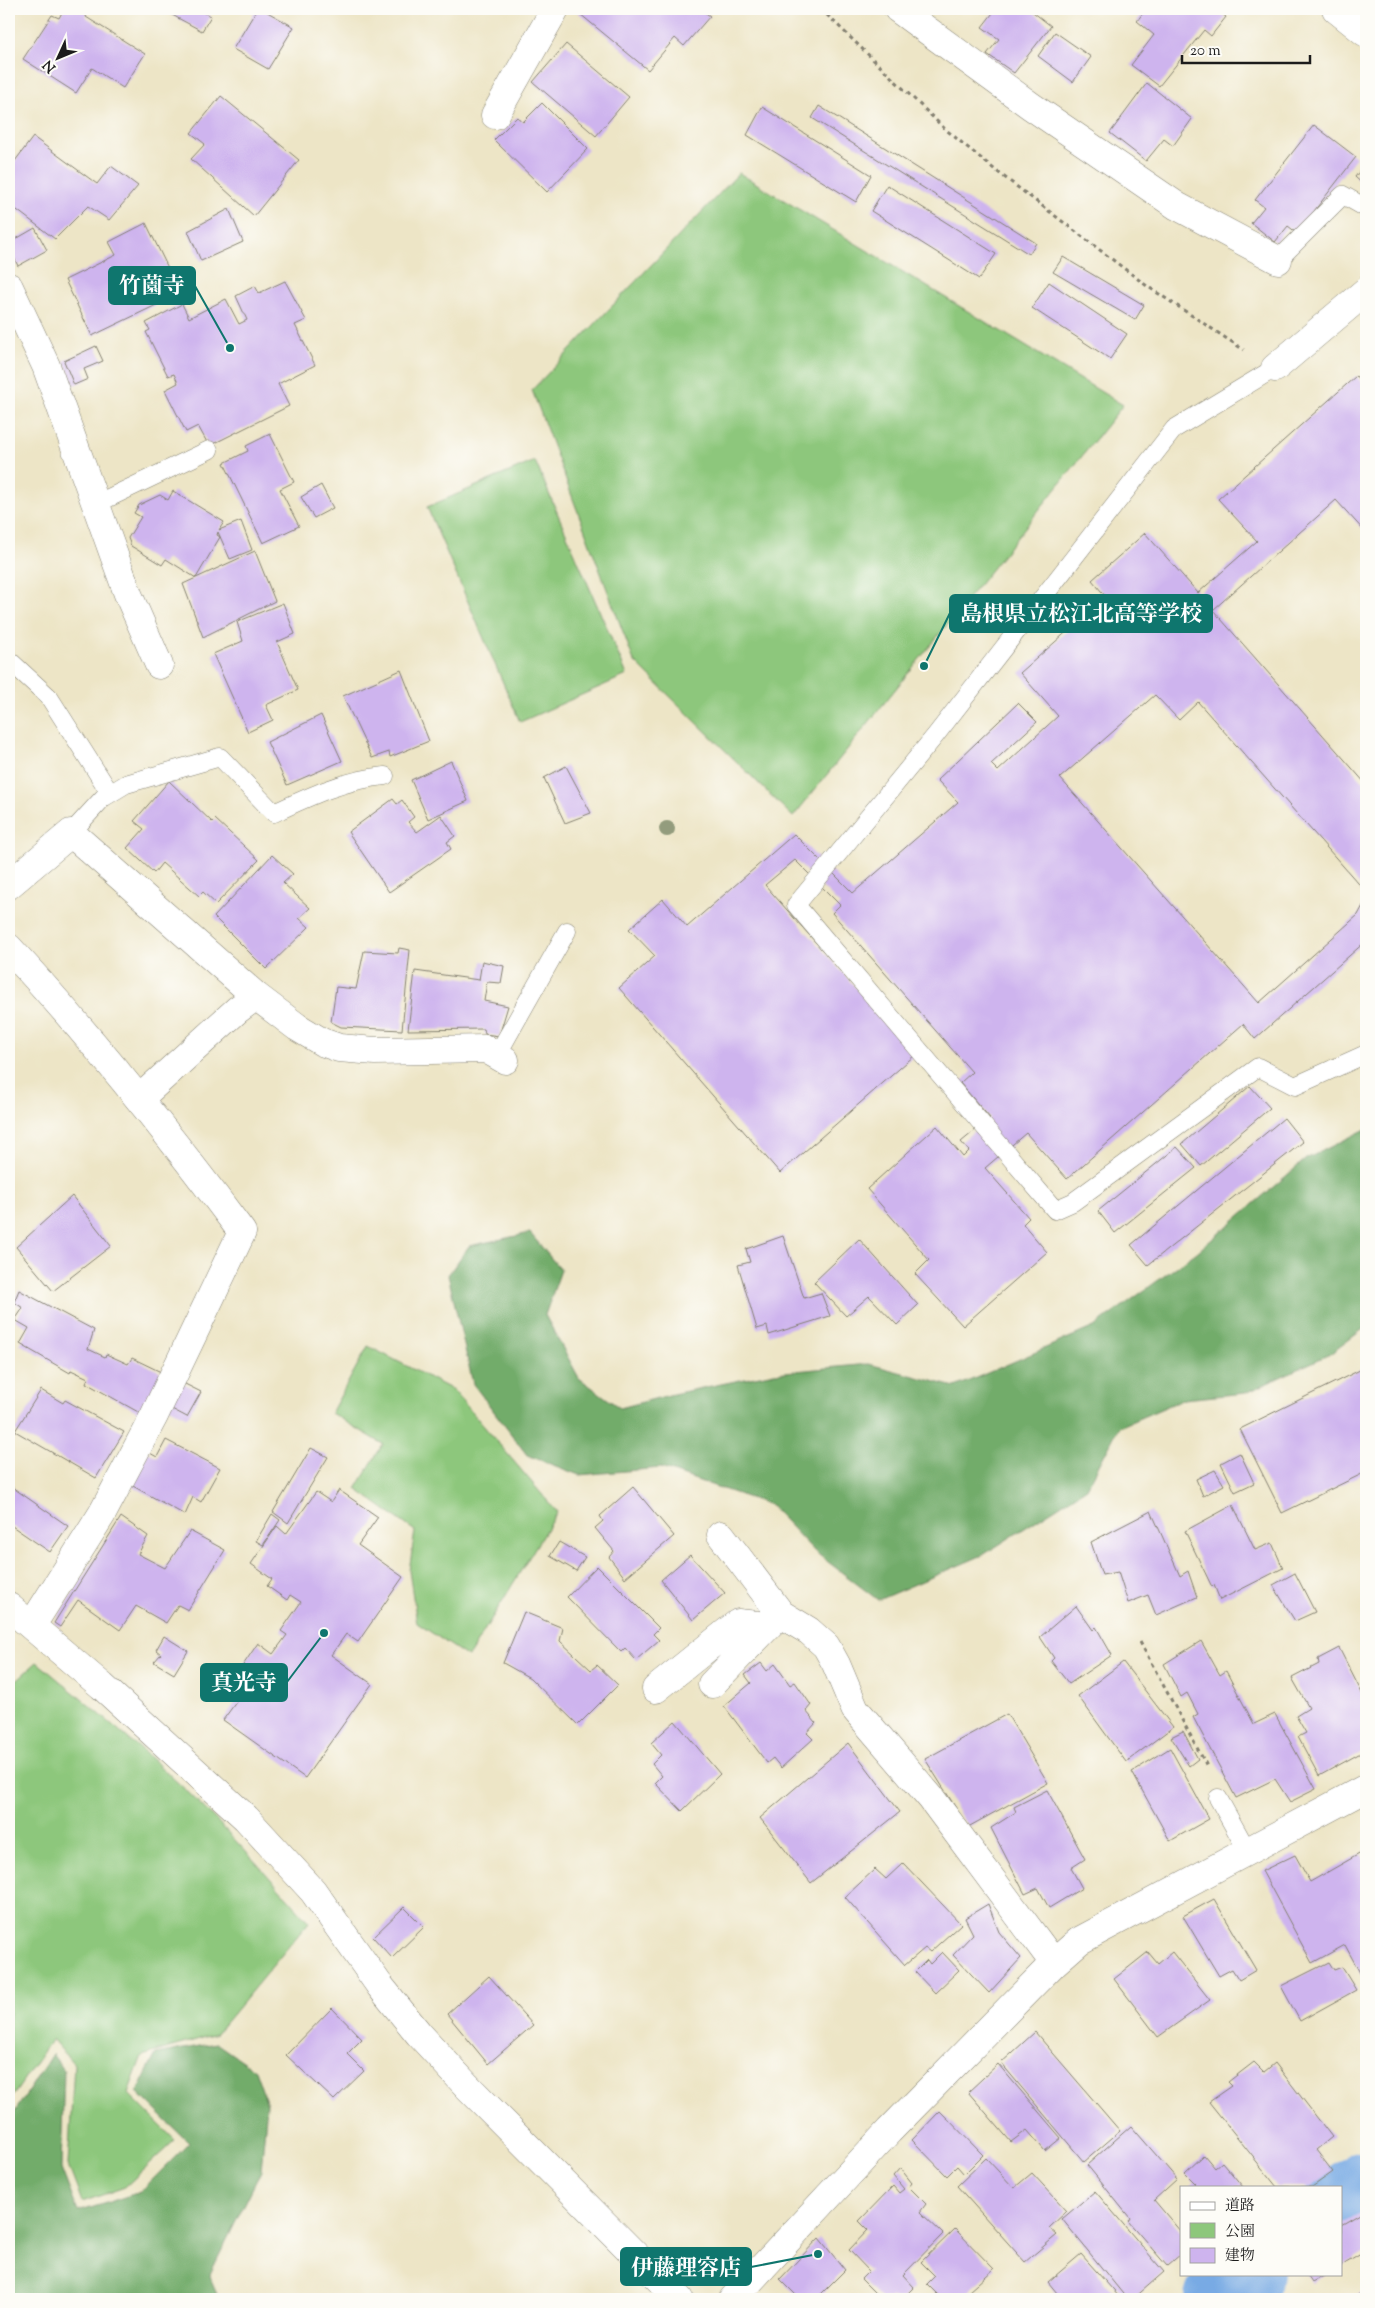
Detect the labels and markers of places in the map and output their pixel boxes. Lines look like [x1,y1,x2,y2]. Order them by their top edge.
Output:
callout: 竹薗寺 [109,267,195,304]
callout: 島根県立松江北高等学校 [950,595,1212,632]
callout: 真光寺 [201,1664,287,1701]
callout: 伊藤理容店 [621,2248,751,2285]

